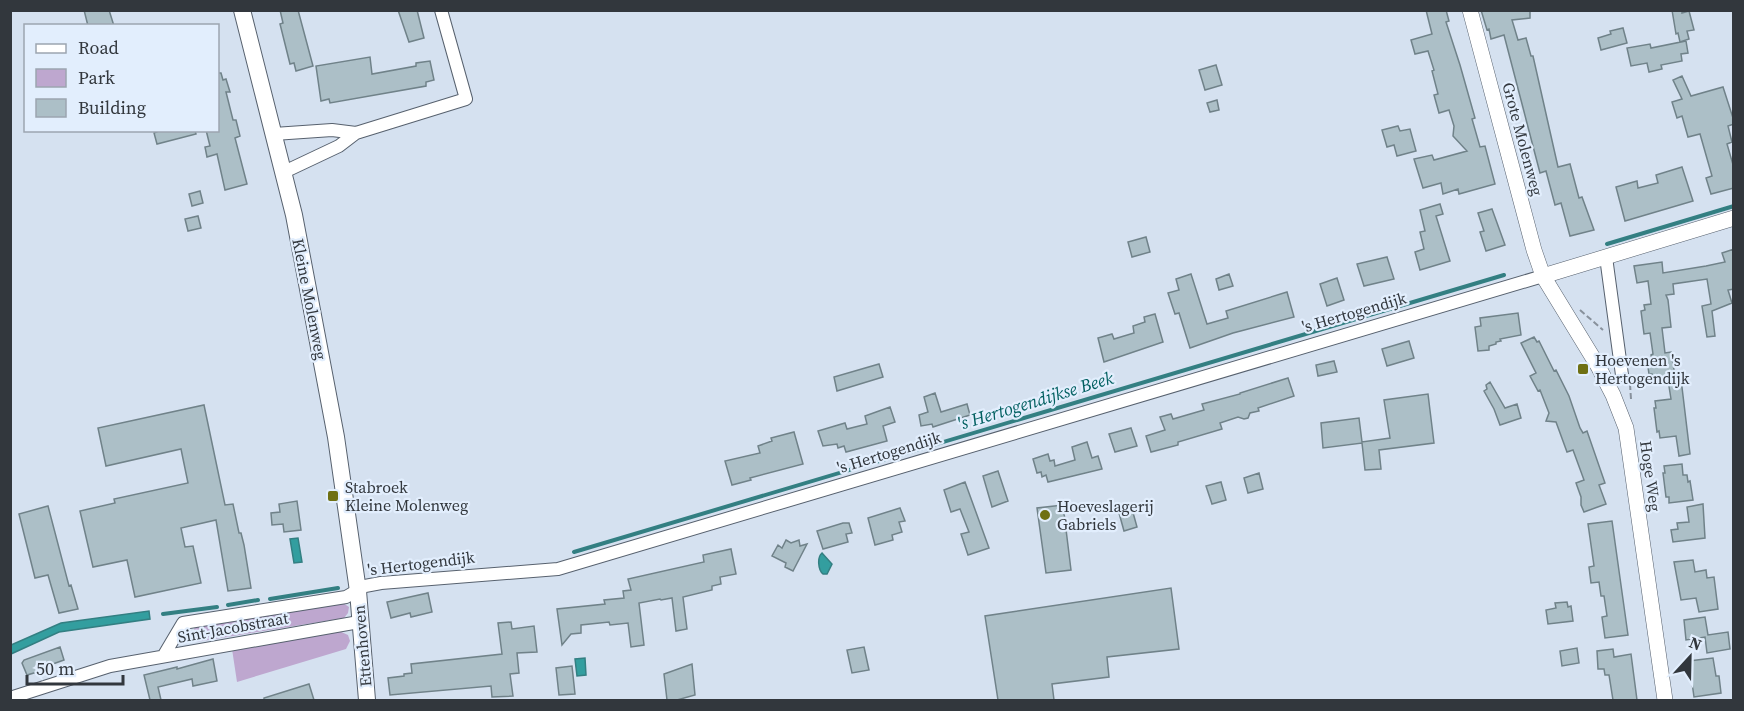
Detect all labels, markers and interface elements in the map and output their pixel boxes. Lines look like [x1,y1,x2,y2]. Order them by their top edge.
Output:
legend [24,24,219,132]
text: Road [78,35,119,60]
text: Park [78,65,115,90]
street label: Grote Molenweg [1497,80,1549,198]
text: Building [78,95,146,120]
street label: Kleine Molenweg [287,236,333,362]
street label: 's Hertogendijk [1299,287,1409,337]
place label: Hoevenen 's Hertogendijk [1595,349,1690,389]
marker: Hoevenen 's Hertogendijk [1576,362,1590,376]
water label: 's Hertogendijkse Beek [953,365,1117,436]
street label: 's Hertogendijk [834,426,944,478]
street label: Hoge Weg [1635,439,1667,513]
place label: Stabroek Kleine Molenweg [345,476,468,516]
marker: Stabroek Kleine Molenweg [326,489,340,503]
place label: Hoeveslagerij Gabriels [1057,495,1154,535]
marker: Hoeveslagerij Gabriels [1038,508,1052,522]
street label: 's Hertogendijk [366,545,476,580]
street label: Ettenhoven [347,604,377,688]
street label: Sint-Jacobstraat [176,606,291,648]
north arrow [1660,627,1720,687]
text: N [1686,631,1705,656]
scale bar [27,648,123,686]
text: 50 m [36,656,74,681]

